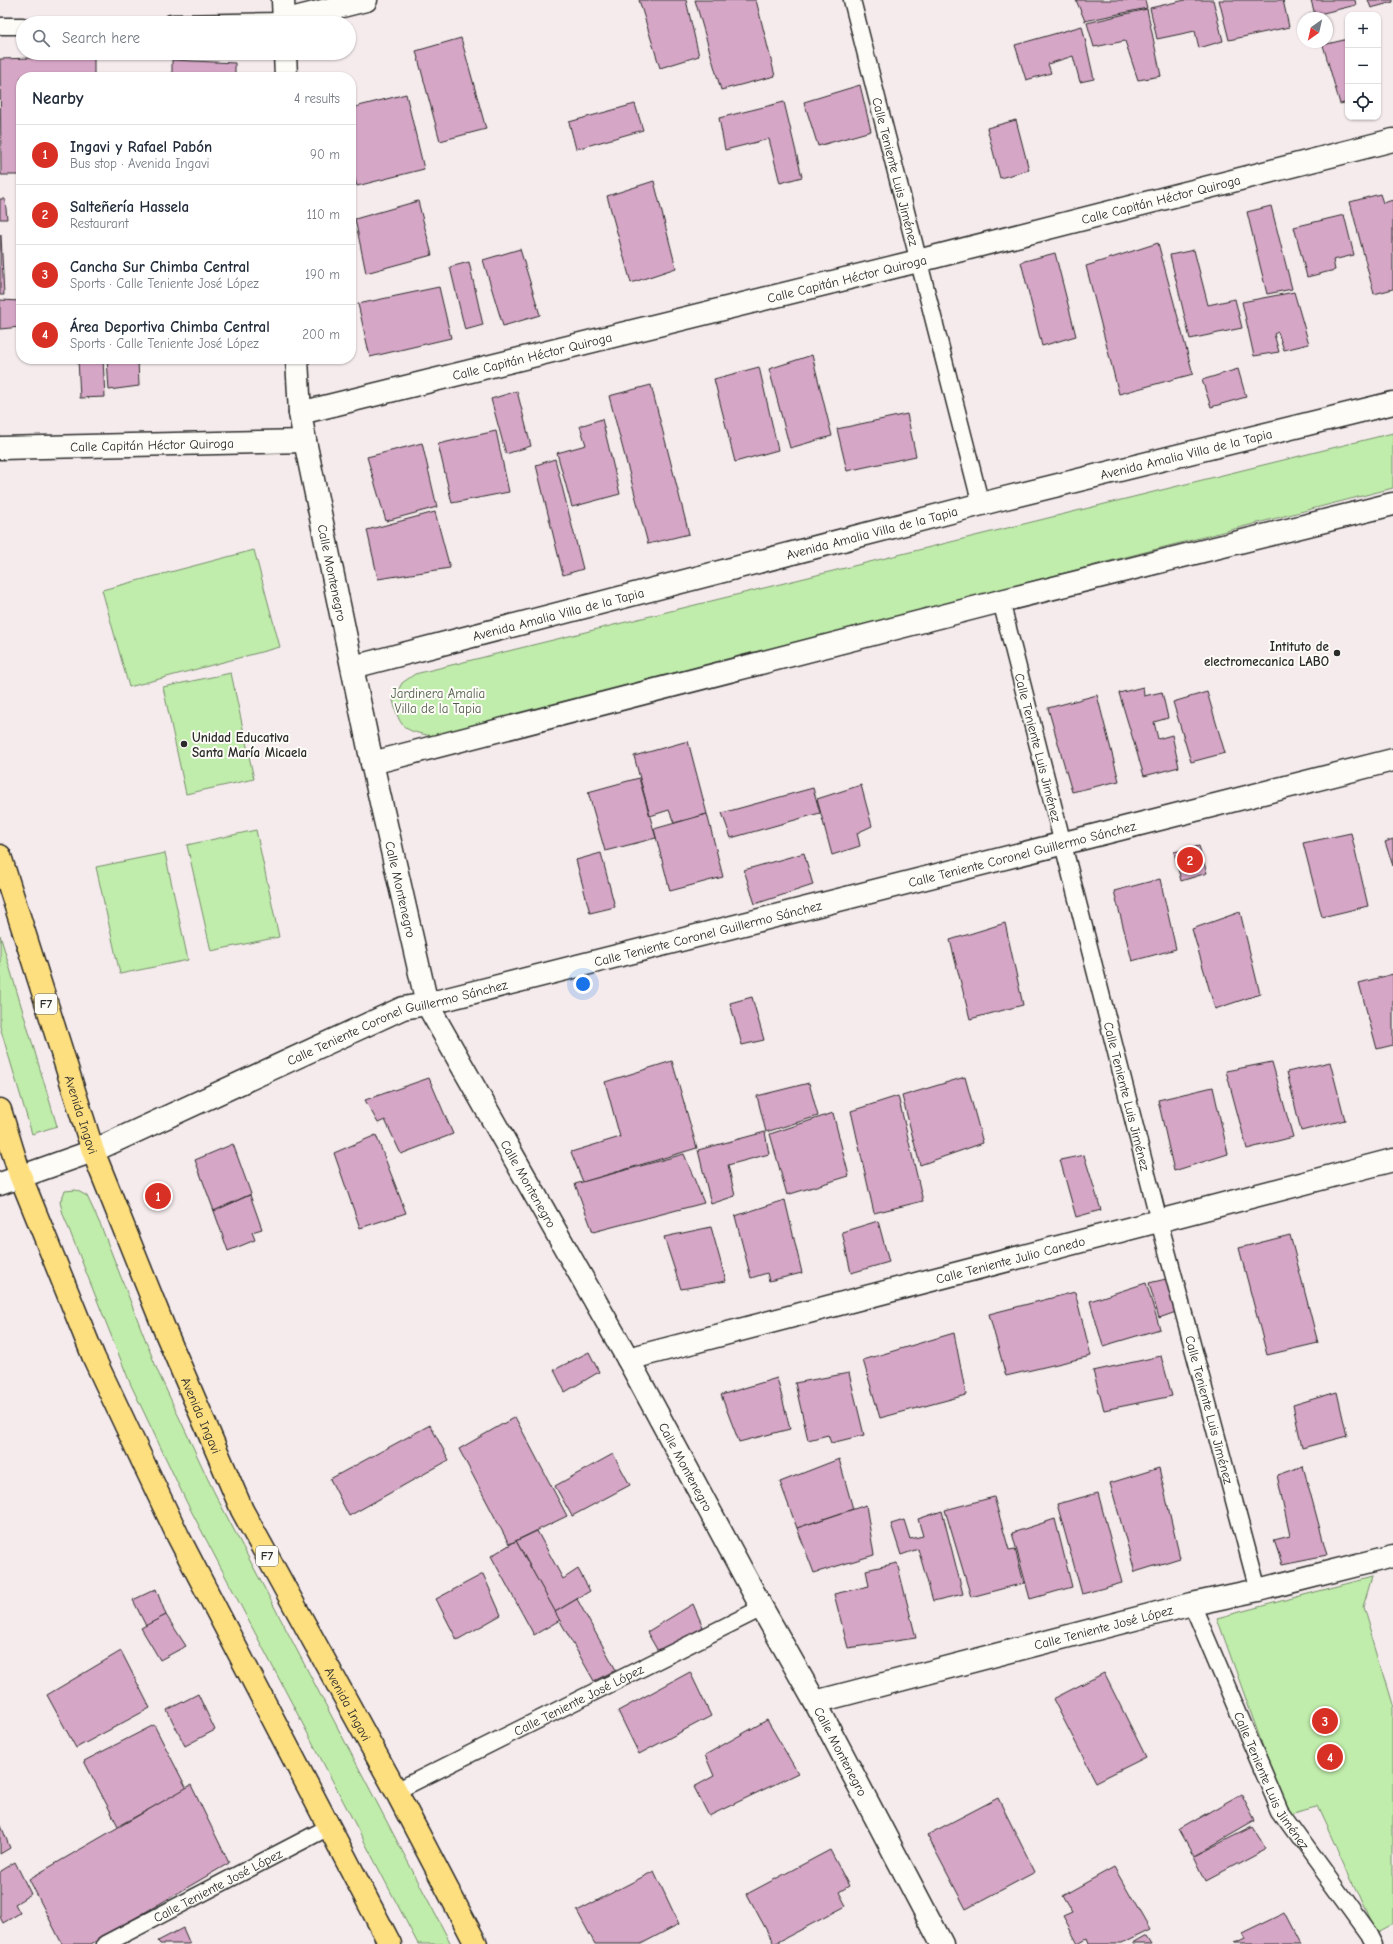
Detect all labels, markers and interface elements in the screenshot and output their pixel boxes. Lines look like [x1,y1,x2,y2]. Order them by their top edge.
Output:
north arrow [1297,12,1333,48]
map controls [1345,12,1381,120]
button: + [1345,12,1381,48]
search box [16,16,356,60]
icon: search [30,27,52,49]
text: Search here [62,29,140,47]
button: − [1345,48,1381,84]
button: locate [1345,84,1381,120]
text: Nearby [32,89,83,108]
text: 4 results [294,91,340,106]
street label: Calle Teniente Luis Jiménez [870,96,922,248]
text: Ingavi y Rafael Pabón [70,138,212,156]
text: 1 [42,147,48,162]
text: 90 m [310,147,340,162]
text: Bus stop · Avenida Ingavi [70,156,210,171]
street label: Calle Capitán Héctor Quiroga [1080,172,1242,227]
text: Salteñería Hassela [70,198,189,216]
text: 2 [42,207,48,222]
text: 110 m [307,207,340,222]
text: Restaurant [70,216,129,231]
street label: Calle Capitán Héctor Quiroga [765,252,928,305]
text: Cancha Sur Chimba Central [70,258,250,276]
text: 3 [42,267,48,282]
text: 190 m [305,267,340,282]
text: Sports · Calle Teniente José López [70,276,259,291]
text: Área Deportiva Chimba Central [70,318,270,336]
text: 4 [42,327,48,342]
text: 200 m [302,327,340,342]
street label: Calle Capitán Héctor Quiroga [451,329,613,383]
text: Sports · Calle Teniente José López [70,336,259,351]
street label: Avenida Amalia Villa de la Tapia [1099,425,1274,482]
street label: Calle Capitán Héctor Quiroga [70,435,234,454]
street label: Avenida Amalia Villa de la Tapia [785,503,959,562]
street label: Calle Montenegro [315,523,350,623]
street label: Avenida Amalia Villa de la Tapia [471,584,646,643]
place label: Intituto de electromecanica LABO [1204,639,1330,669]
marker: Intituto de electromecanica LABO [1332,648,1342,658]
street label: Calle Teniente Luis Jiménez [1012,671,1065,824]
park label: Jardinera Amalia Villa de la Tapia [391,686,485,716]
place label: Unidad Educativa Santa María Micaela [192,730,307,760]
marker: Unidad Educativa Santa María Micaela [179,739,189,749]
street label: Calle Teniente Coronel Guillermo Sánchez [907,818,1138,890]
street label: Calle Montenegro [383,840,419,939]
pin: 2 [1177,845,1203,875]
street label: Calle Teniente Coronel Guillermo Sánchez [592,897,823,969]
your location [573,974,593,994]
street label: Calle Teniente Coronel Guillermo Sánchez [284,976,509,1068]
road number: F7 [35,994,57,1014]
street label: Calle Teniente Luis Jiménez [1101,1020,1153,1172]
street label: Avenida Ingavi [62,1073,101,1156]
street label: Calle Montenegro [498,1137,560,1230]
pin: 1 [145,1181,171,1211]
street label: Calle Teniente Julio Canedo [934,1233,1087,1286]
street label: Calle Teniente Luis Jiménez [1183,1334,1237,1486]
street label: Avenida Ingavi [178,1375,224,1456]
street label: Calle Montenegro [656,1420,716,1514]
road number: F7 [256,1546,278,1566]
street label: Calle Teniente José López [1032,1602,1175,1652]
street label: Calle Teniente José López [511,1661,646,1738]
street label: Avenida Ingavi [322,1664,374,1743]
street label: Calle Montenegro [811,1704,871,1799]
pin: 3 [1312,1706,1338,1736]
street label: Calle Teniente Luis Jiménez [1231,1709,1313,1853]
pin: 4 [1317,1742,1343,1772]
street label: Calle Teniente José López [151,1845,285,1925]

